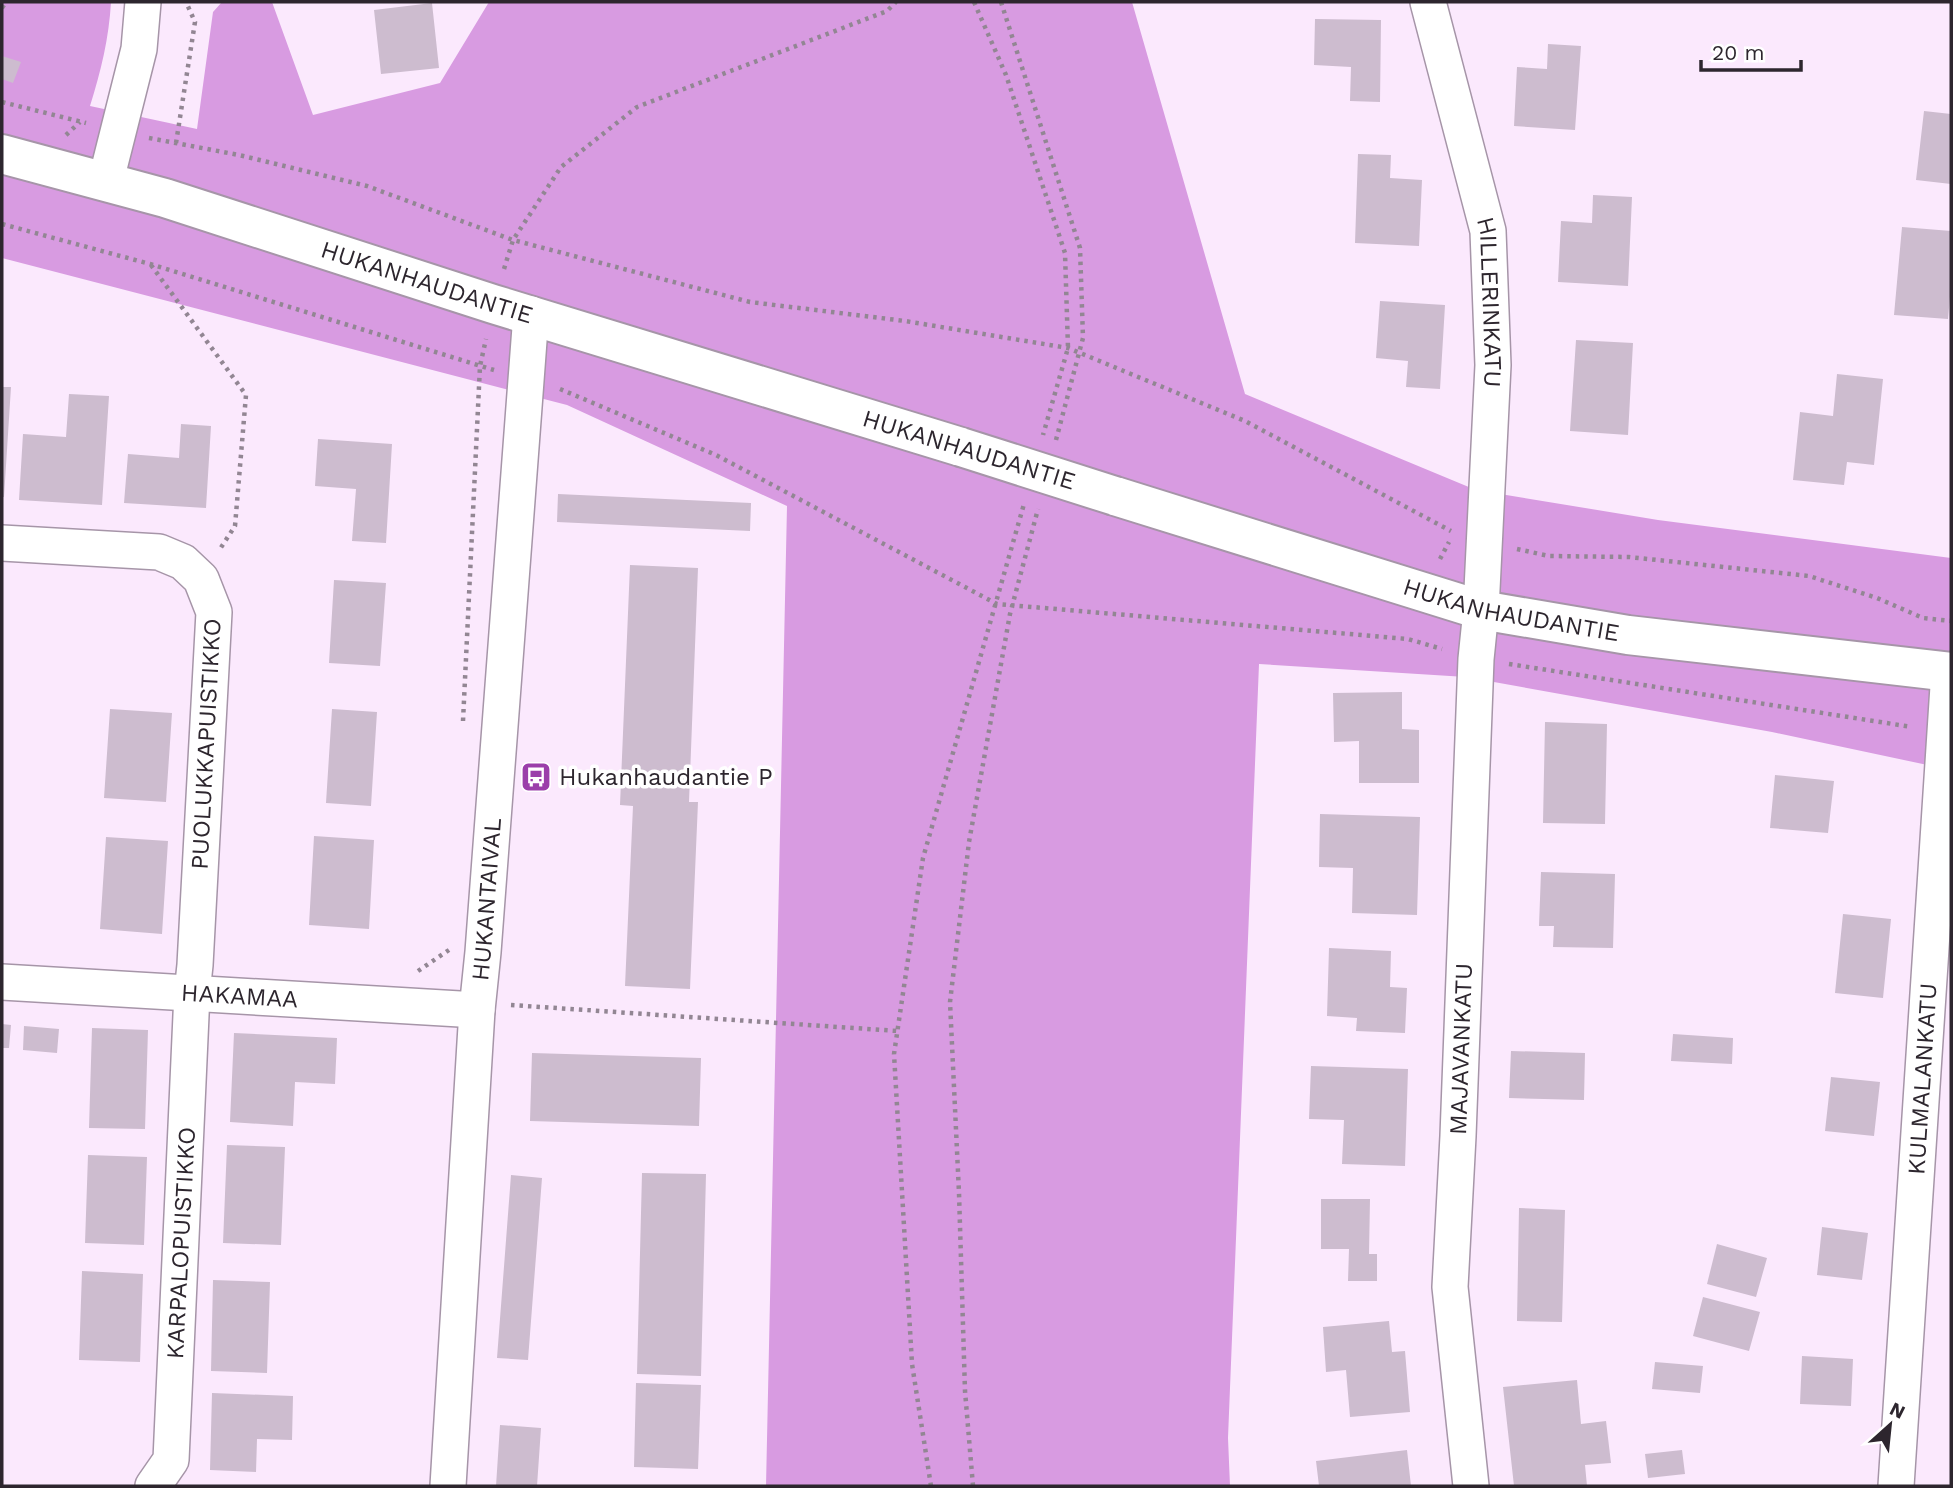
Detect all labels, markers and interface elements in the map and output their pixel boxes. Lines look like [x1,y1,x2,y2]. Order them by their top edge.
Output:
scale bar [1701,28,1801,72]
text: 20 m [1712,40,1764,65]
street label: HILLERINKATU [1471,214,1507,388]
street label: HUKANHAUDANTIE [317,235,536,329]
street label: HUKANHAUDANTIE [859,404,1079,496]
street label: HUKANHAUDANTIE [1400,573,1621,647]
street label: PUOLUKKAPUISTIKKO [185,618,227,870]
bus stop icon: Hukanhaudantie P [519,760,553,794]
place label: Hukanhaudantie P [559,763,773,791]
street label: HUKANTAIVAL [466,817,507,982]
street label: MAJAVANKATU [1444,962,1478,1136]
street label: HAKAMAA [180,979,299,1013]
street label: KULMALANKATU [1902,982,1943,1176]
street label: KARPALOPUISTIKKO [161,1126,201,1360]
north arrow [1855,1390,1925,1460]
text: N [1886,1397,1909,1424]

